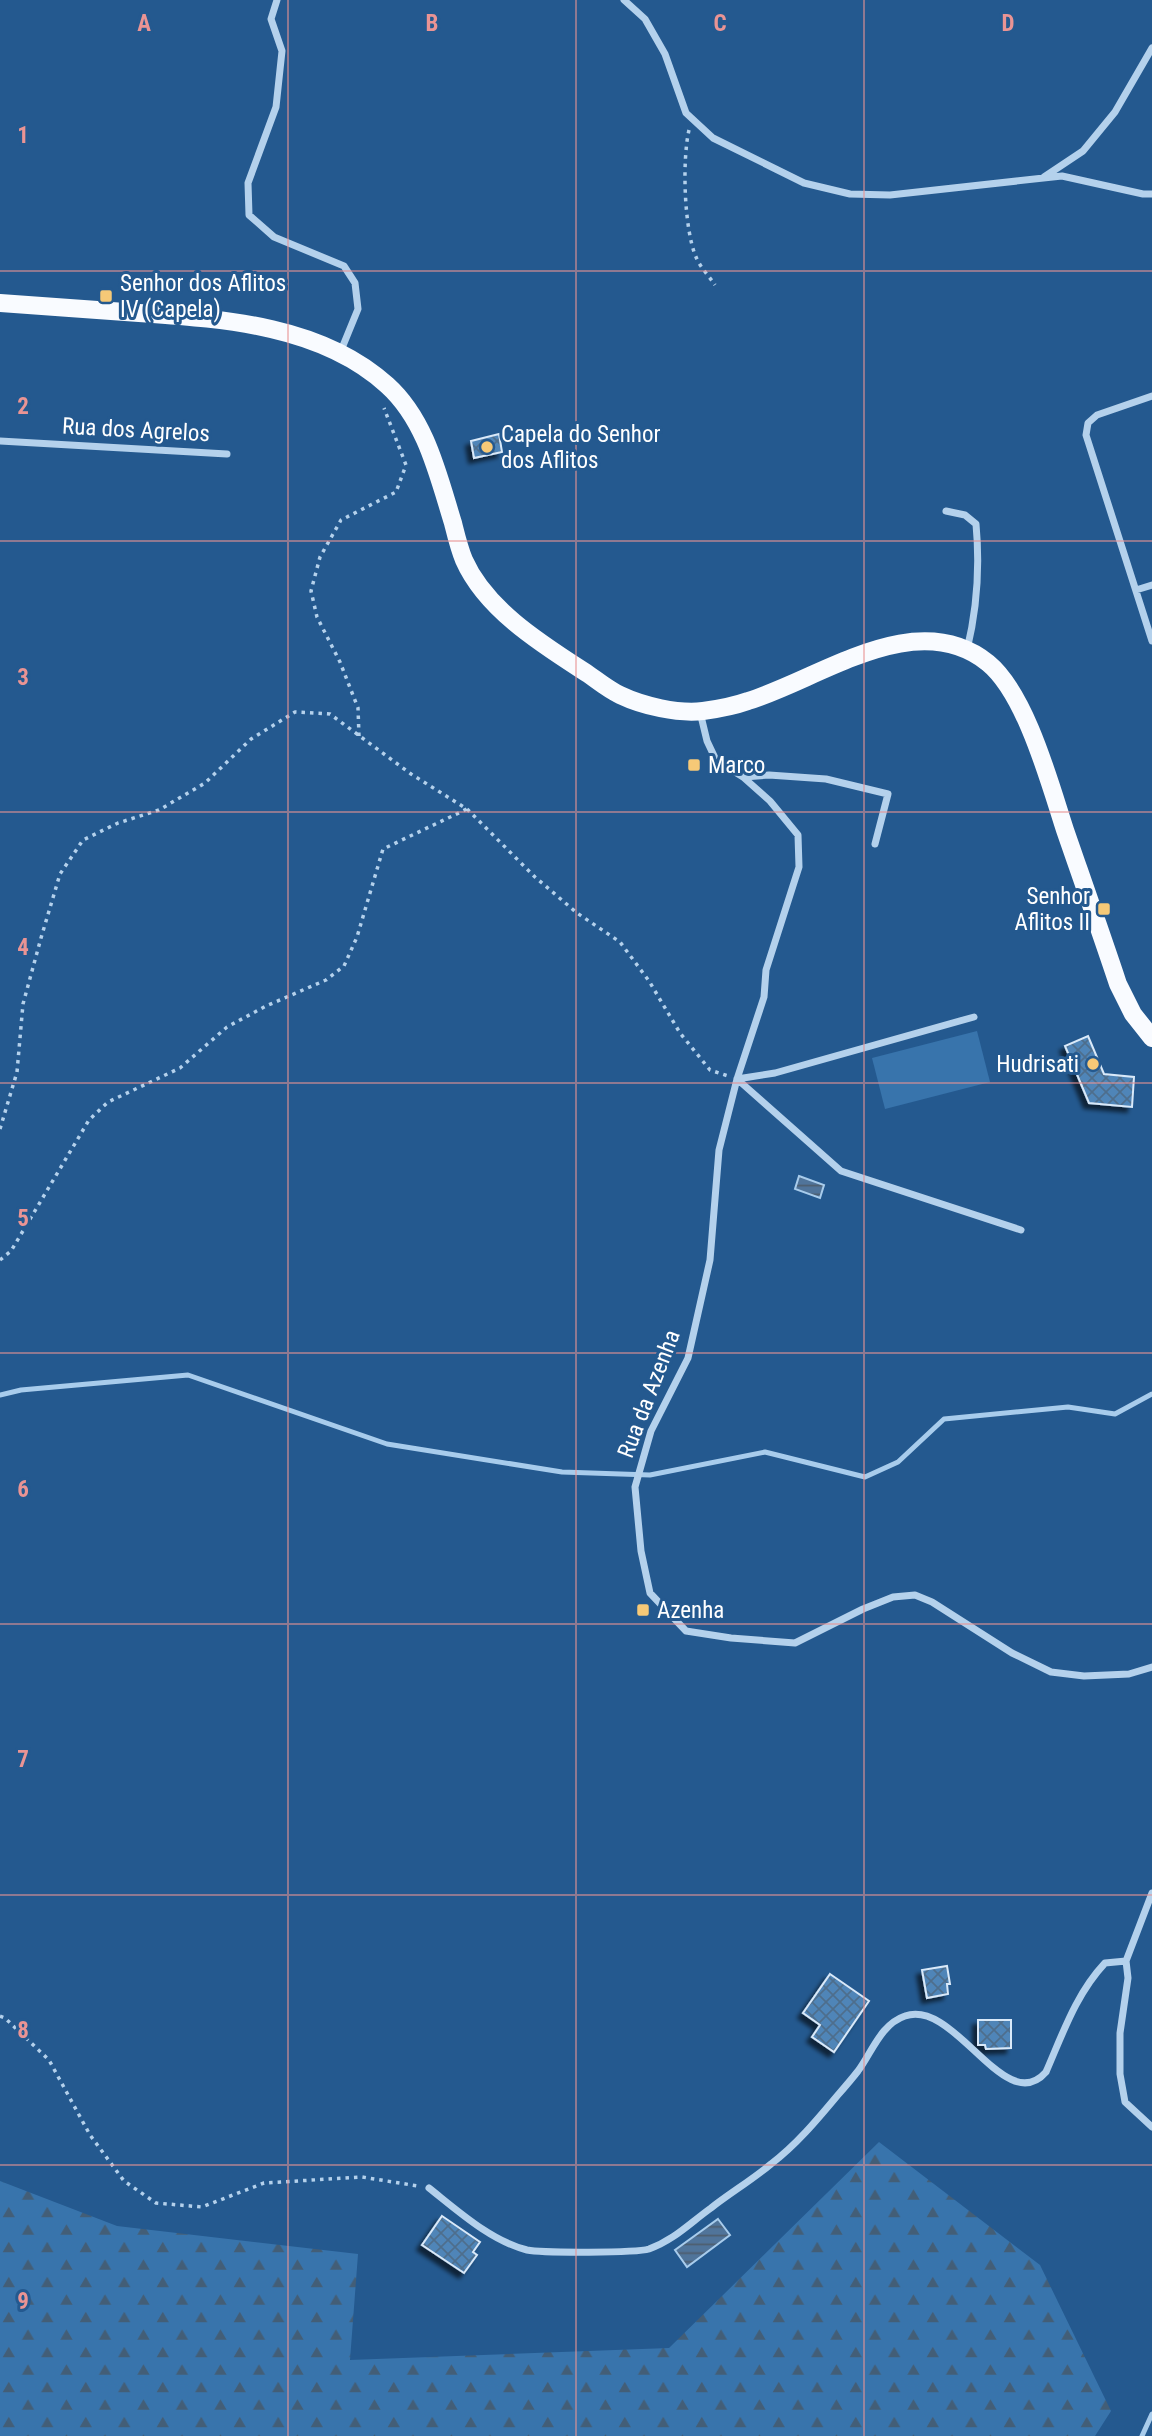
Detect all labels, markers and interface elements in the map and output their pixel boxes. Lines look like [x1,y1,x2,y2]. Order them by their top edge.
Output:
text: A [137,10,151,37]
text: B [426,10,438,37]
text: C [713,10,727,37]
text: D [1002,10,1015,37]
text: 1 [17,122,29,149]
place label: Senhor dos Aflitos IV (Capela) [120,270,286,323]
marker: Senhor dos Aflitos IV (Capela) [98,288,114,304]
text: 2 [17,393,29,420]
street label: Rua dos Agrelos [61,413,211,447]
place label: Capela do Senhor dos Aflitos [501,421,661,474]
marker: Capela do Senhor dos Aflitos [479,439,495,455]
text: 3 [17,664,29,691]
place label: Marco [708,752,765,779]
marker: Marco [686,757,702,773]
place label: Senhor Aflitos II [1014,883,1090,936]
marker: Senhor Aflitos II [1096,901,1112,917]
text: 4 [17,934,29,961]
place label: Hudrisati [996,1051,1079,1078]
marker: Hudrisati [1085,1056,1101,1072]
text: 5 [17,1205,29,1232]
street label: Rua da Azenha [612,1326,686,1462]
text: 6 [17,1476,29,1503]
place label: Azenha [657,1597,724,1624]
marker: Azenha [635,1602,651,1618]
text: 7 [17,1746,29,1773]
text: 8 [17,2017,29,2044]
text: 9 [17,2288,29,2315]

